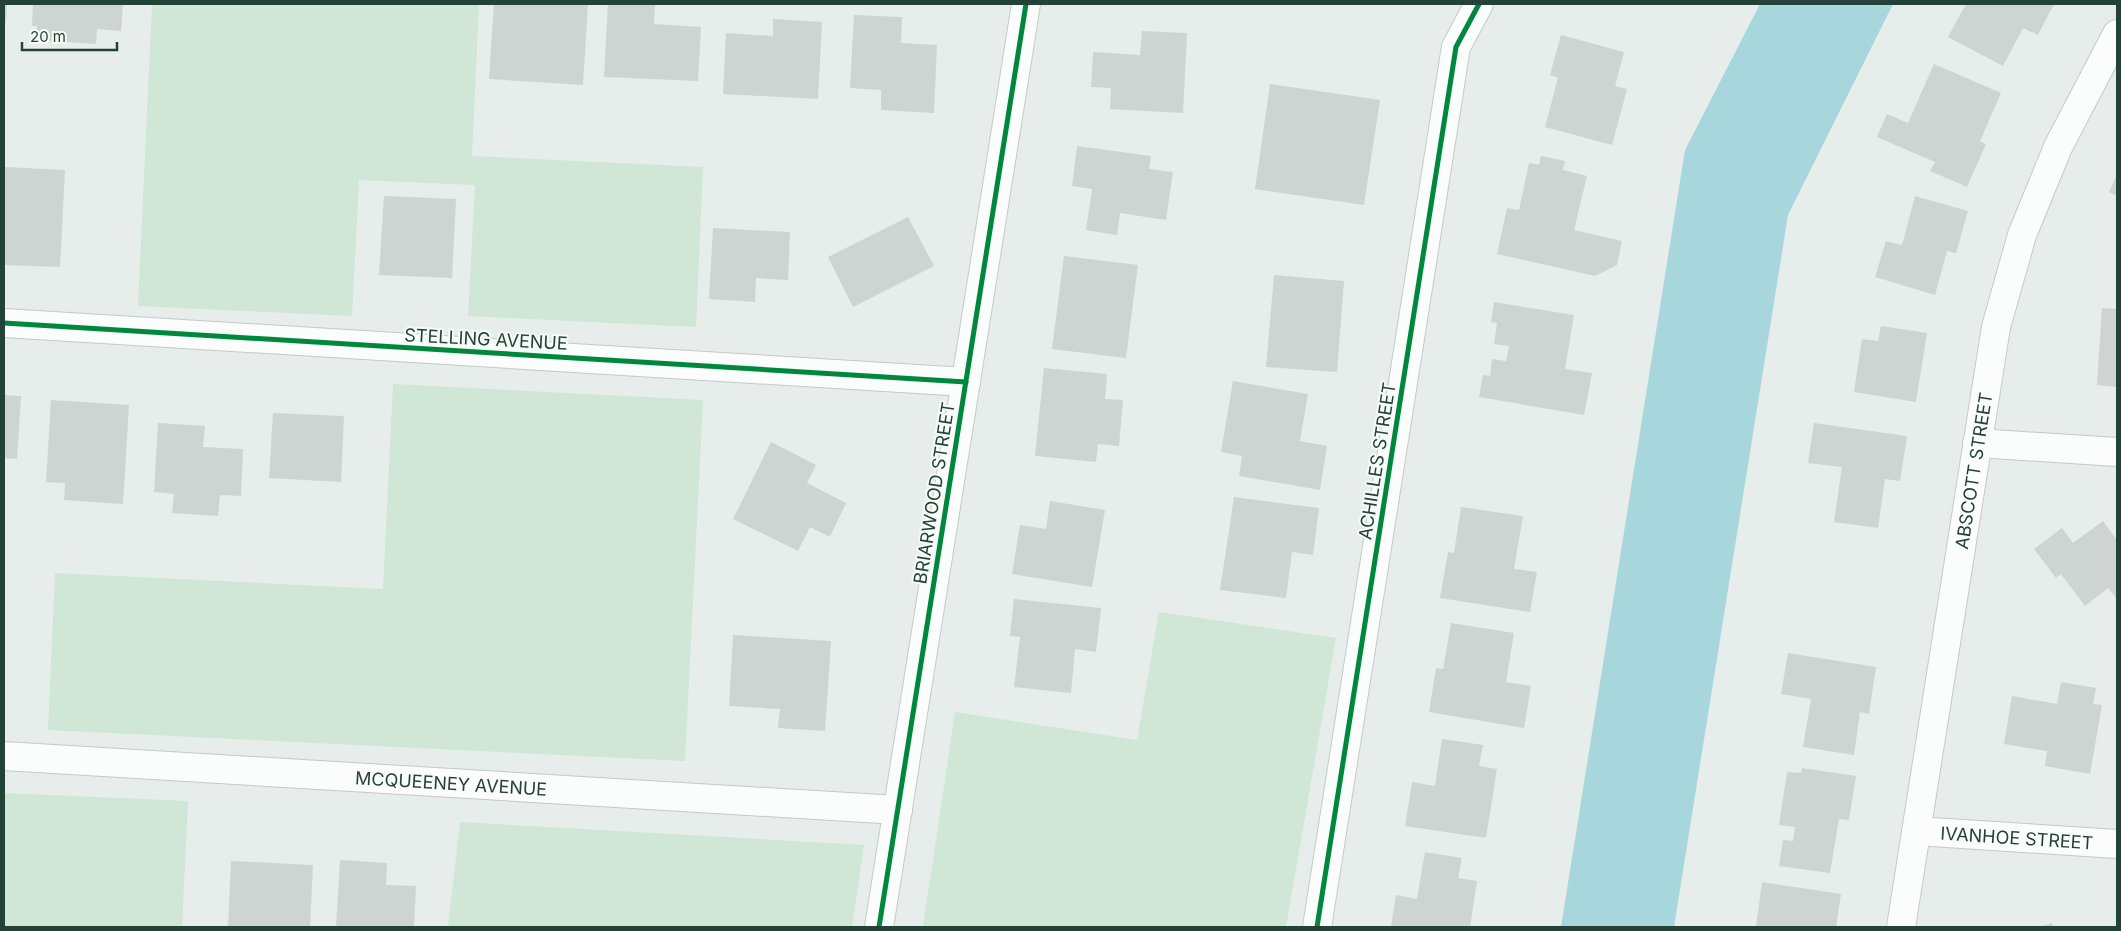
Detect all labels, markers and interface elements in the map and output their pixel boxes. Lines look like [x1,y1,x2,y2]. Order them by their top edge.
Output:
scale bar [22,20,118,52]
text: 20 m [30,27,66,46]
street label: STELLING AVENUE [404,324,568,354]
street label: ACHILLES STREET [1354,381,1400,541]
street label: ABSCOTT STREET [1950,391,1996,551]
street label: BRIARWOOD STREET [909,401,959,585]
street label: MCQUEENEY AVENUE [355,767,548,799]
street label: IVANHOE STREET [1940,822,2094,853]

